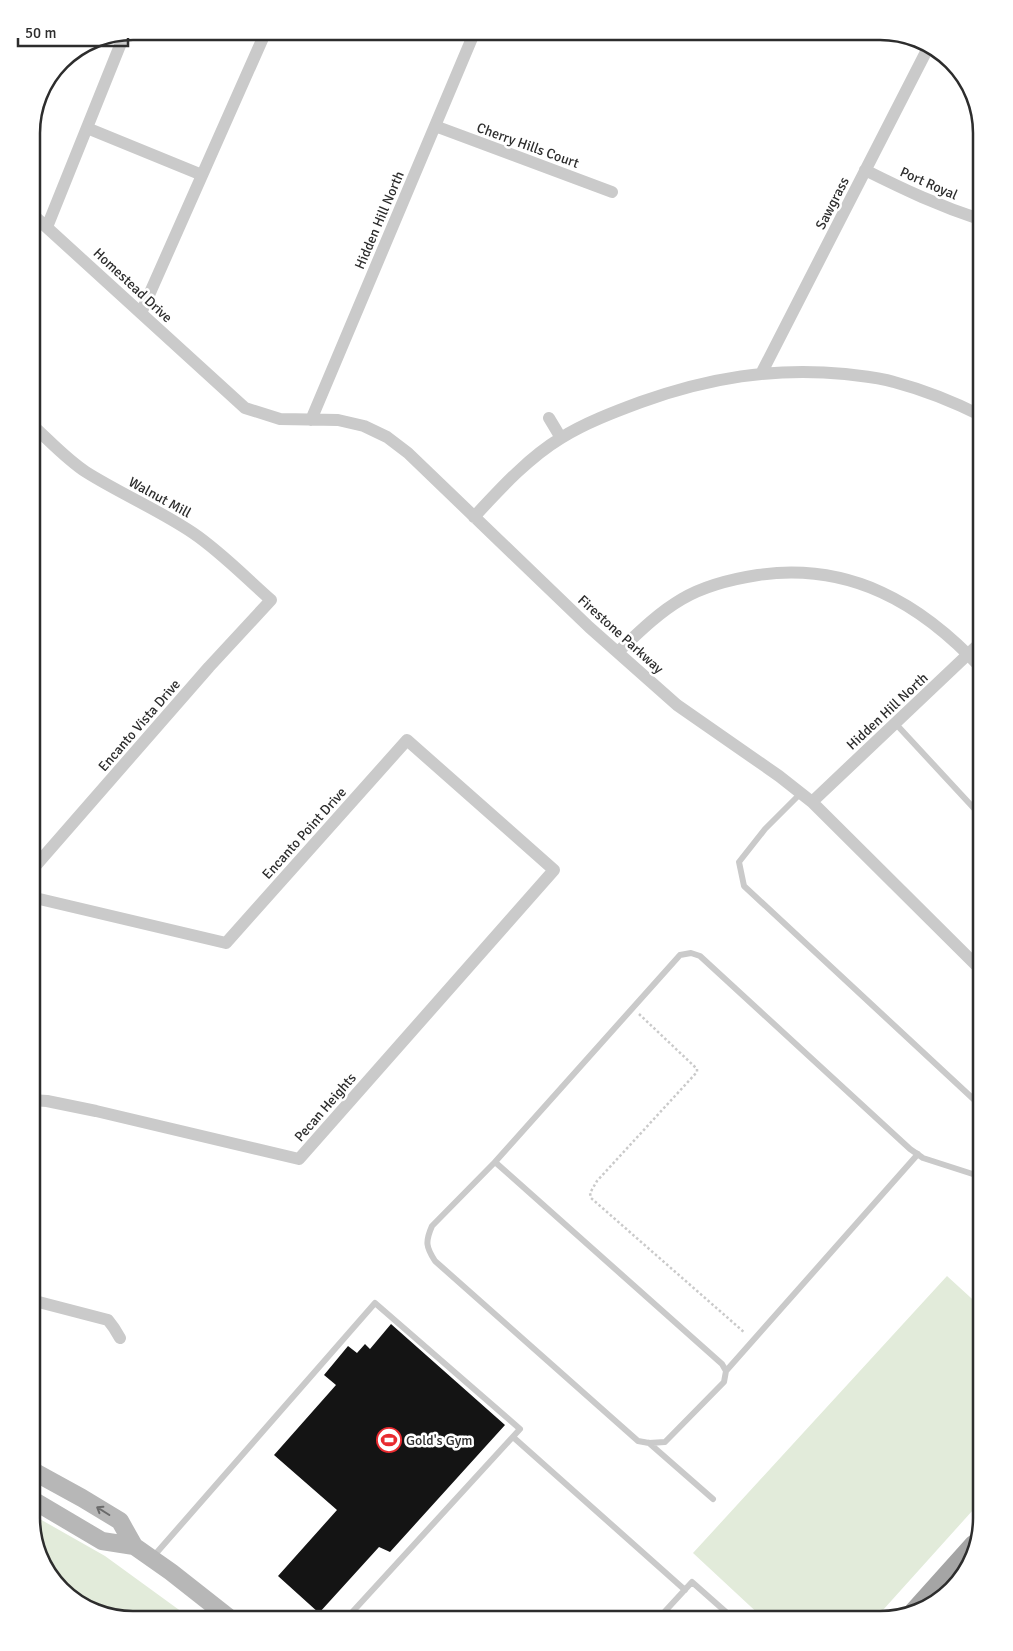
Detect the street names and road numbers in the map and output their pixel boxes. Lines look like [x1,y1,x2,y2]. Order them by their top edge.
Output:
street label: Cherry Hills Court [474,119,581,172]
street label: Port Royal [897,163,960,204]
street label: Hidden Hill North [351,169,408,272]
street label: Sawgrass [812,174,853,232]
street label: Homestead Drive [90,244,176,326]
street label: Walnut Mill [125,473,194,522]
street label: Firestone Parkway [574,592,667,678]
street label: Hidden Hill North [843,669,932,753]
street label: Encanto Vista Drive [95,676,184,775]
street label: Encanto Point Drive [259,784,350,883]
street label: Pecan Heights [291,1070,360,1145]

